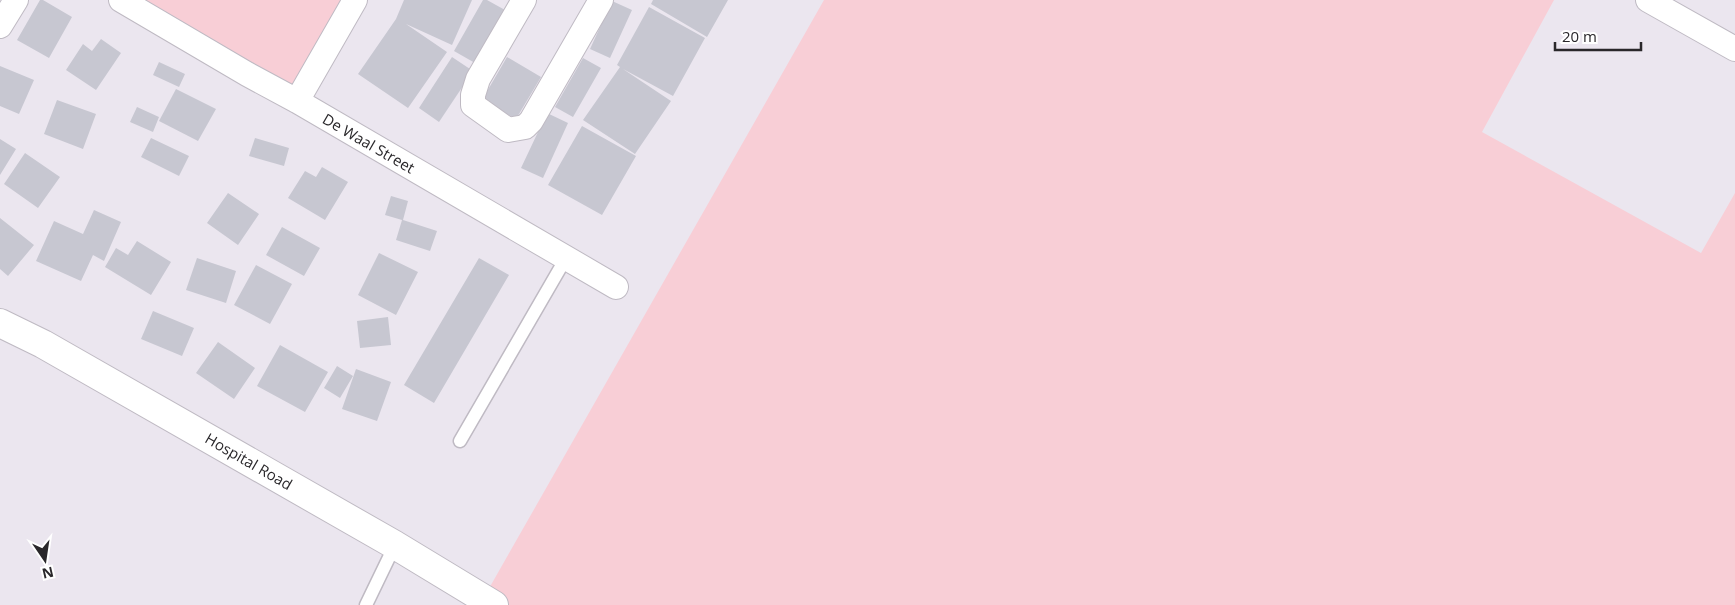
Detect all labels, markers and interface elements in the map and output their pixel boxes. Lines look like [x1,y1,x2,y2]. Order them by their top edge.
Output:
scale bar [1555,20,1641,52]
text: 20 m [1562,26,1597,46]
street label: De Waal Street [319,109,419,177]
street label: Hospital Road [202,428,296,494]
north arrow [20,535,70,585]
text: N [40,563,56,584]

